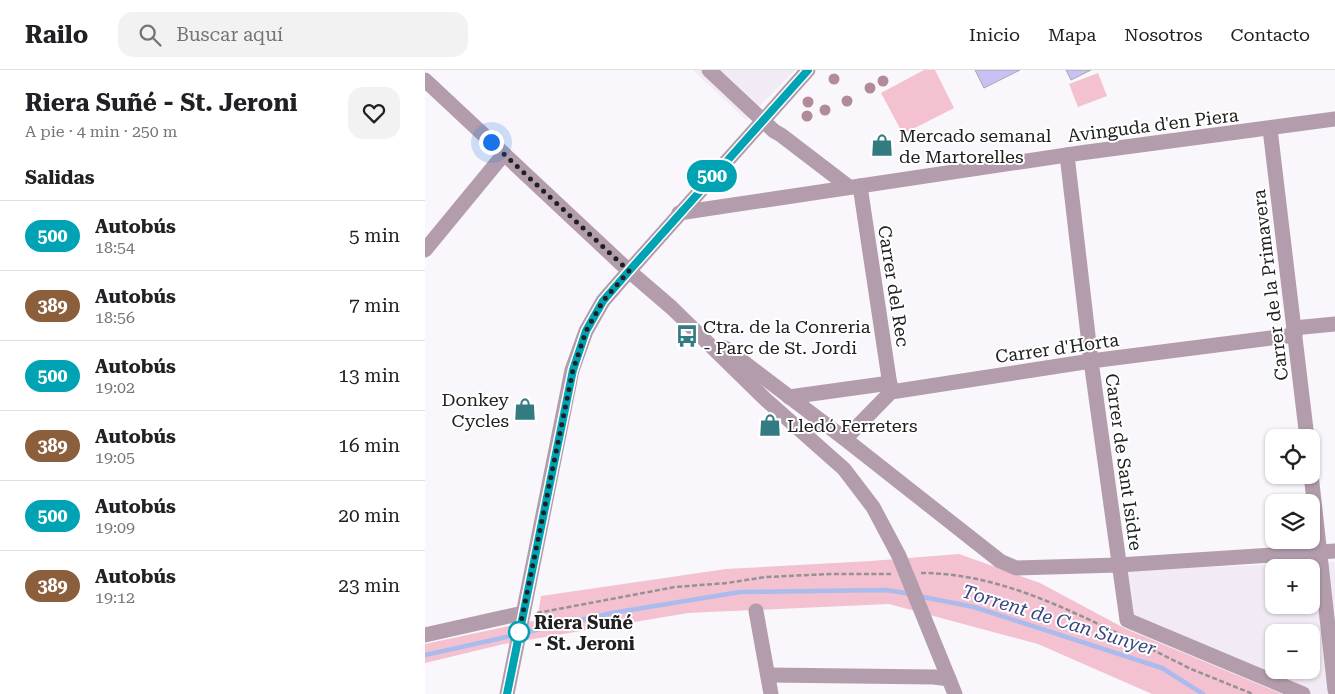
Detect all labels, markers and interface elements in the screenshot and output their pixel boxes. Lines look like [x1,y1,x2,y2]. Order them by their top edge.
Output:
search box [118,12,468,57]
text: Railo [25,21,88,49]
icon: search [136,21,164,49]
text: Buscar aquí [176,23,283,46]
text: Inicio [969,24,1020,45]
text: Mapa [1048,24,1096,45]
text: Nosotros [1124,24,1202,45]
text: Contacto [1230,24,1310,45]
button: heart [348,87,400,139]
text: Riera Suñé - St. Jeroni [25,89,297,117]
street label: Avinguda d'en Piera [1066,104,1240,146]
text: A pie · 4 min · 250 m [25,122,177,141]
place label: Mercado semanal de Martorelles [899,125,1052,167]
your location [479,130,504,155]
shop icon: Mercado semanal de Martorelles [869,132,895,158]
line badge: 500 [683,160,741,192]
text: 500 [697,165,727,186]
text: Salidas [25,166,95,189]
street label: Carrer de la Primavera [1248,188,1292,382]
text: Autobús [95,215,176,238]
text: 5 min [349,224,400,247]
street label: Carrer del Rec [874,224,914,348]
text: 500 [37,225,68,246]
text: 18:54 [95,238,135,257]
text: Autobús [95,285,176,308]
text: 7 min [349,294,400,317]
text: 389 [37,295,68,316]
text: 18:56 [95,308,135,327]
place label: Ctra. de la Conreria - Parc de St. Jordi [703,316,871,358]
bus stop icon: Ctra. de la Conreria - Parc de St. Jordi [674,323,700,349]
street label: Carrer d'Horta [994,329,1120,367]
text: Autobús [95,355,176,378]
text: 13 min [338,364,400,387]
text: 500 [37,365,68,386]
street label: Carrer de Sant Isidre [1101,372,1147,552]
text: 19:02 [95,378,135,397]
place label: Donkey Cycles [441,389,509,431]
shop icon: Donkey Cycles [512,396,538,422]
shop icon: Lledó Ferreters [757,412,783,438]
place label: Lledó Ferreters [787,415,918,436]
text: Autobús [95,425,176,448]
map controls [1265,429,1320,679]
button: locate [1265,429,1320,484]
text: 16 min [338,434,400,457]
text: 389 [37,435,68,456]
text: 19:05 [95,448,135,467]
button: layers [1265,494,1320,549]
text: Autobús [95,495,176,518]
text: 20 min [338,504,400,527]
text: 500 [37,505,68,526]
text: 19:09 [95,518,135,537]
button: + [1265,559,1320,614]
text: Autobús [95,565,176,588]
text: 23 min [338,574,400,597]
text: 389 [37,575,68,596]
water label: Torrent de Can Sunyer [959,580,1159,660]
text: 19:12 [95,588,135,607]
place label: Riera Suñé - St. Jeroni [534,612,635,654]
marker: Riera Suñé - St. Jeroni [508,621,530,643]
button: − [1265,624,1320,679]

